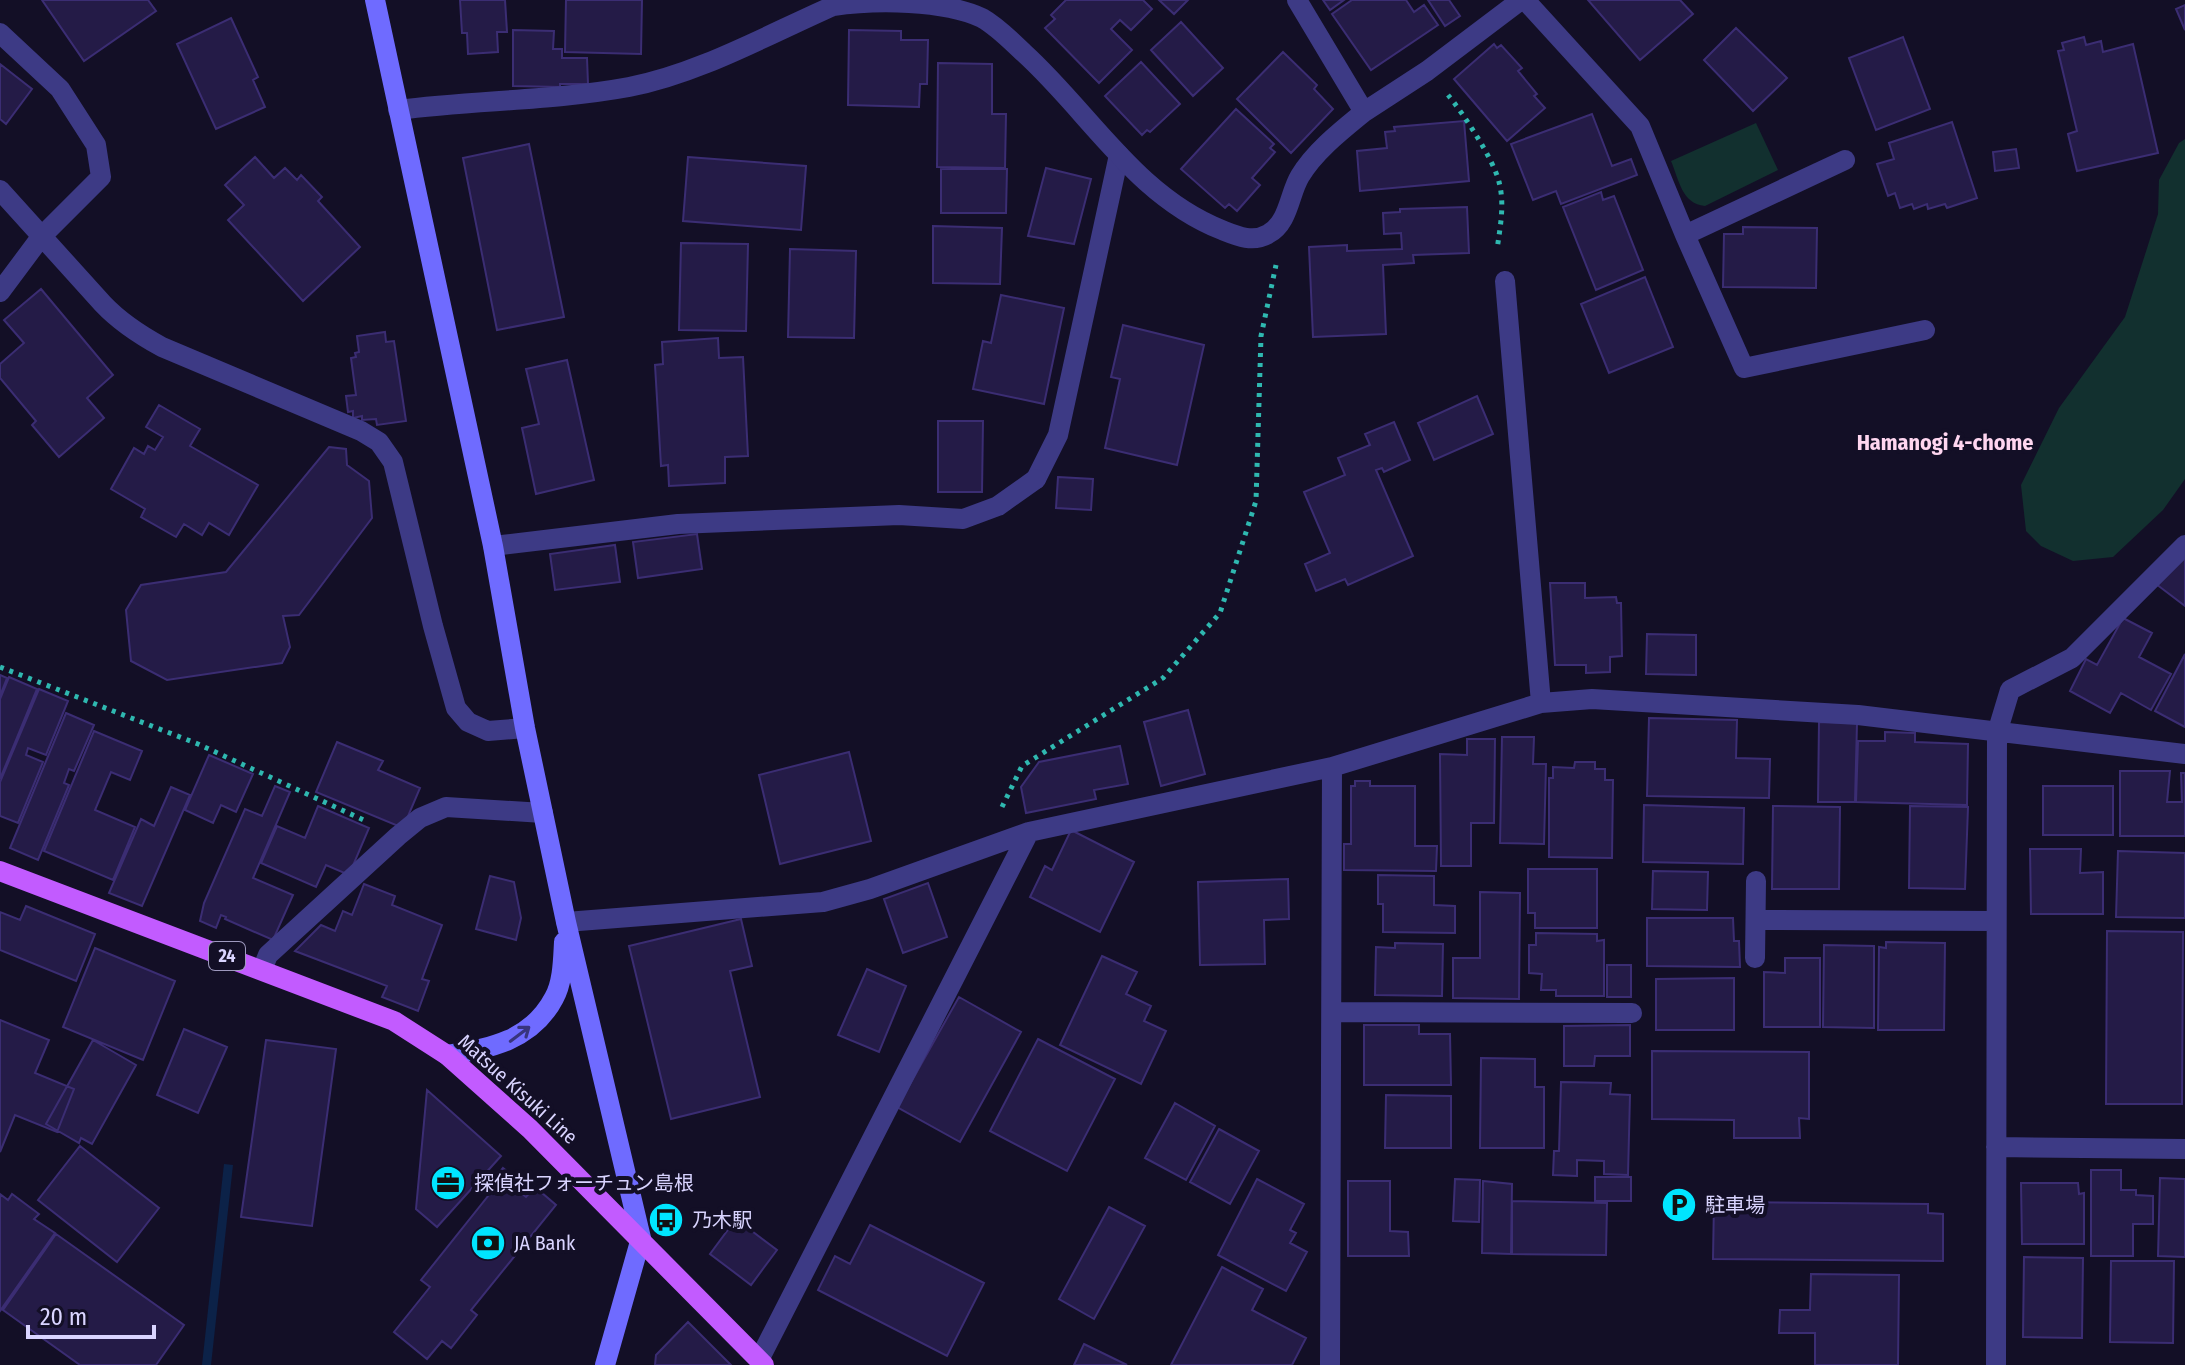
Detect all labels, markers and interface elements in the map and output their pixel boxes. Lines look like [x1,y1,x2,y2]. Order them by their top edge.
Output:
district label: Hamanogi 4-chome [1857,429,2033,456]
road number: 24 [209,942,245,970]
one-way arrow [509,1025,530,1042]
street label: Matsue Kisuki Line [453,1029,583,1149]
office icon: 探偵社フォーチュン島根 [429,1164,467,1202]
place label: 探偵社フォーチュン島根 [474,1171,694,1195]
parking icon: 駐車場 [1660,1186,1698,1224]
place label: 駐車場 [1705,1193,1765,1217]
bus stop icon: 乃木駅 [647,1201,685,1239]
place label: 乃木駅 [692,1208,752,1232]
bank icon: JA Bank [469,1224,507,1262]
place label: JA Bank [514,1231,576,1255]
scale bar [28,1289,154,1339]
text: 20 m [40,1303,87,1331]

